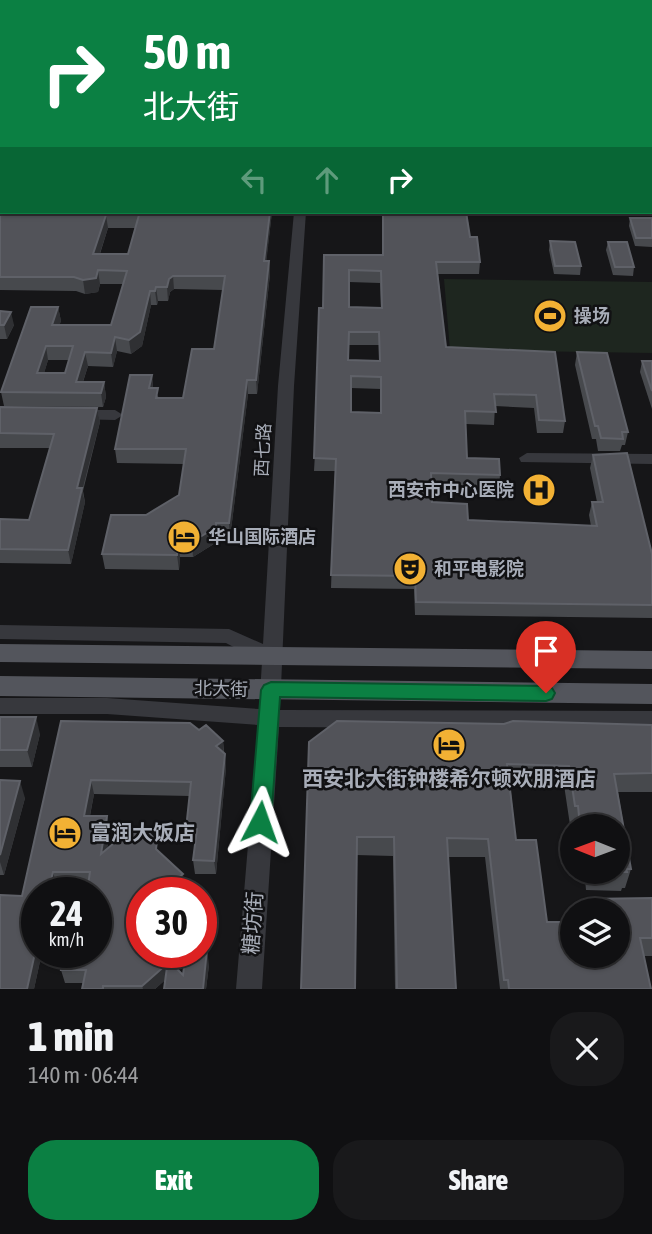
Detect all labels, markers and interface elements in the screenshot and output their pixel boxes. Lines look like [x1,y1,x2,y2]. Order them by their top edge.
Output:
text: 50 m [143,23,231,79]
icon: right [28,28,119,119]
text: 北大街 [143,88,239,125]
icon: left [235,161,273,199]
icon: ahead [308,161,346,199]
icon: right [381,161,419,199]
sports icon: 操场 [531,297,569,335]
place label: 操场 [574,305,610,326]
street label: 西七路 [251,422,274,477]
hospital icon: 西安市中心医院 [520,471,558,509]
place label: 西安市中心医院 [388,479,514,500]
hotel icon: 华山国际酒店 [165,518,203,556]
place label: 华山国际酒店 [208,526,316,547]
theatre icon: 和平电影院 [391,550,429,588]
place label: 和平电影院 [434,558,524,579]
pin [516,621,576,693]
icon: arrive [527,632,565,670]
street label: 北大街 [194,678,248,699]
hotel icon: 西安北大街钟楼希尔顿欢朋酒店 [430,726,468,764]
place label: 西安北大街钟楼希尔顿欢朋酒店 [302,766,596,790]
position arrow [223,785,297,859]
hotel icon: 富润大饭店 [46,814,84,852]
north arrow [560,814,630,884]
map controls [560,814,630,968]
place label: 富润大饭店 [90,820,195,844]
speed limit sign: 30 [126,877,217,968]
street label: 糖坊街 [238,891,266,955]
text: 24 [50,893,83,933]
button: layers [560,898,630,968]
text: km/h [49,929,84,950]
text: 1 min [28,1012,114,1060]
button: close [550,1012,624,1086]
text: 140 m · 06:44 [28,1062,139,1088]
button: Exit [28,1140,319,1220]
button: Share [333,1140,624,1220]

